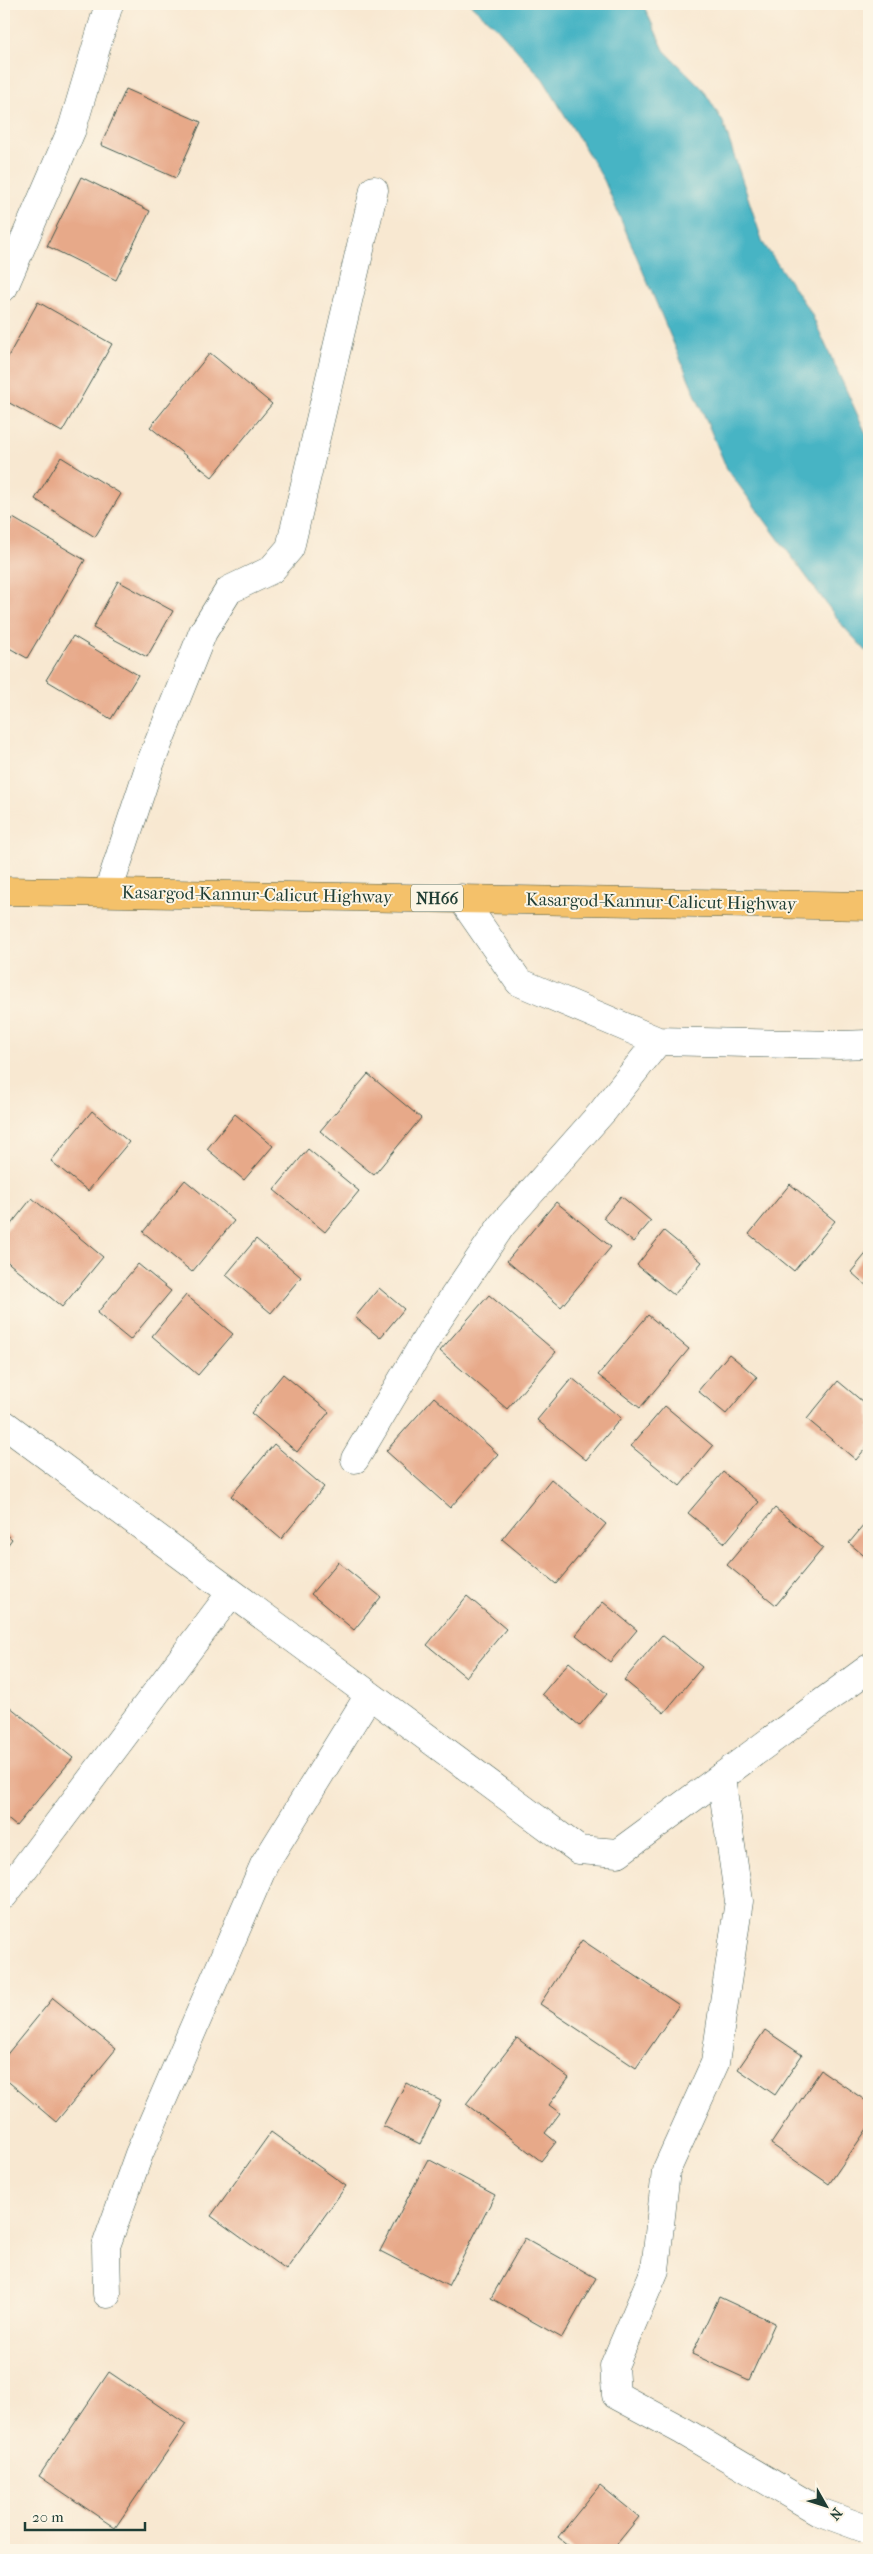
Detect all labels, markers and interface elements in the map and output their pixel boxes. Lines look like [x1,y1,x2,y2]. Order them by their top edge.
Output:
street label: Kasargod-Kannur-Calicut Highway [121,882,394,908]
road number: NH66 [411,884,463,911]
street label: Kasargod-Kannur-Calicut Highway [525,889,798,915]
north arrow [800,2482,850,2532]
scale bar [25,2499,145,2531]
text: N [826,2504,846,2524]
text: 20 m [32,2508,64,2526]

